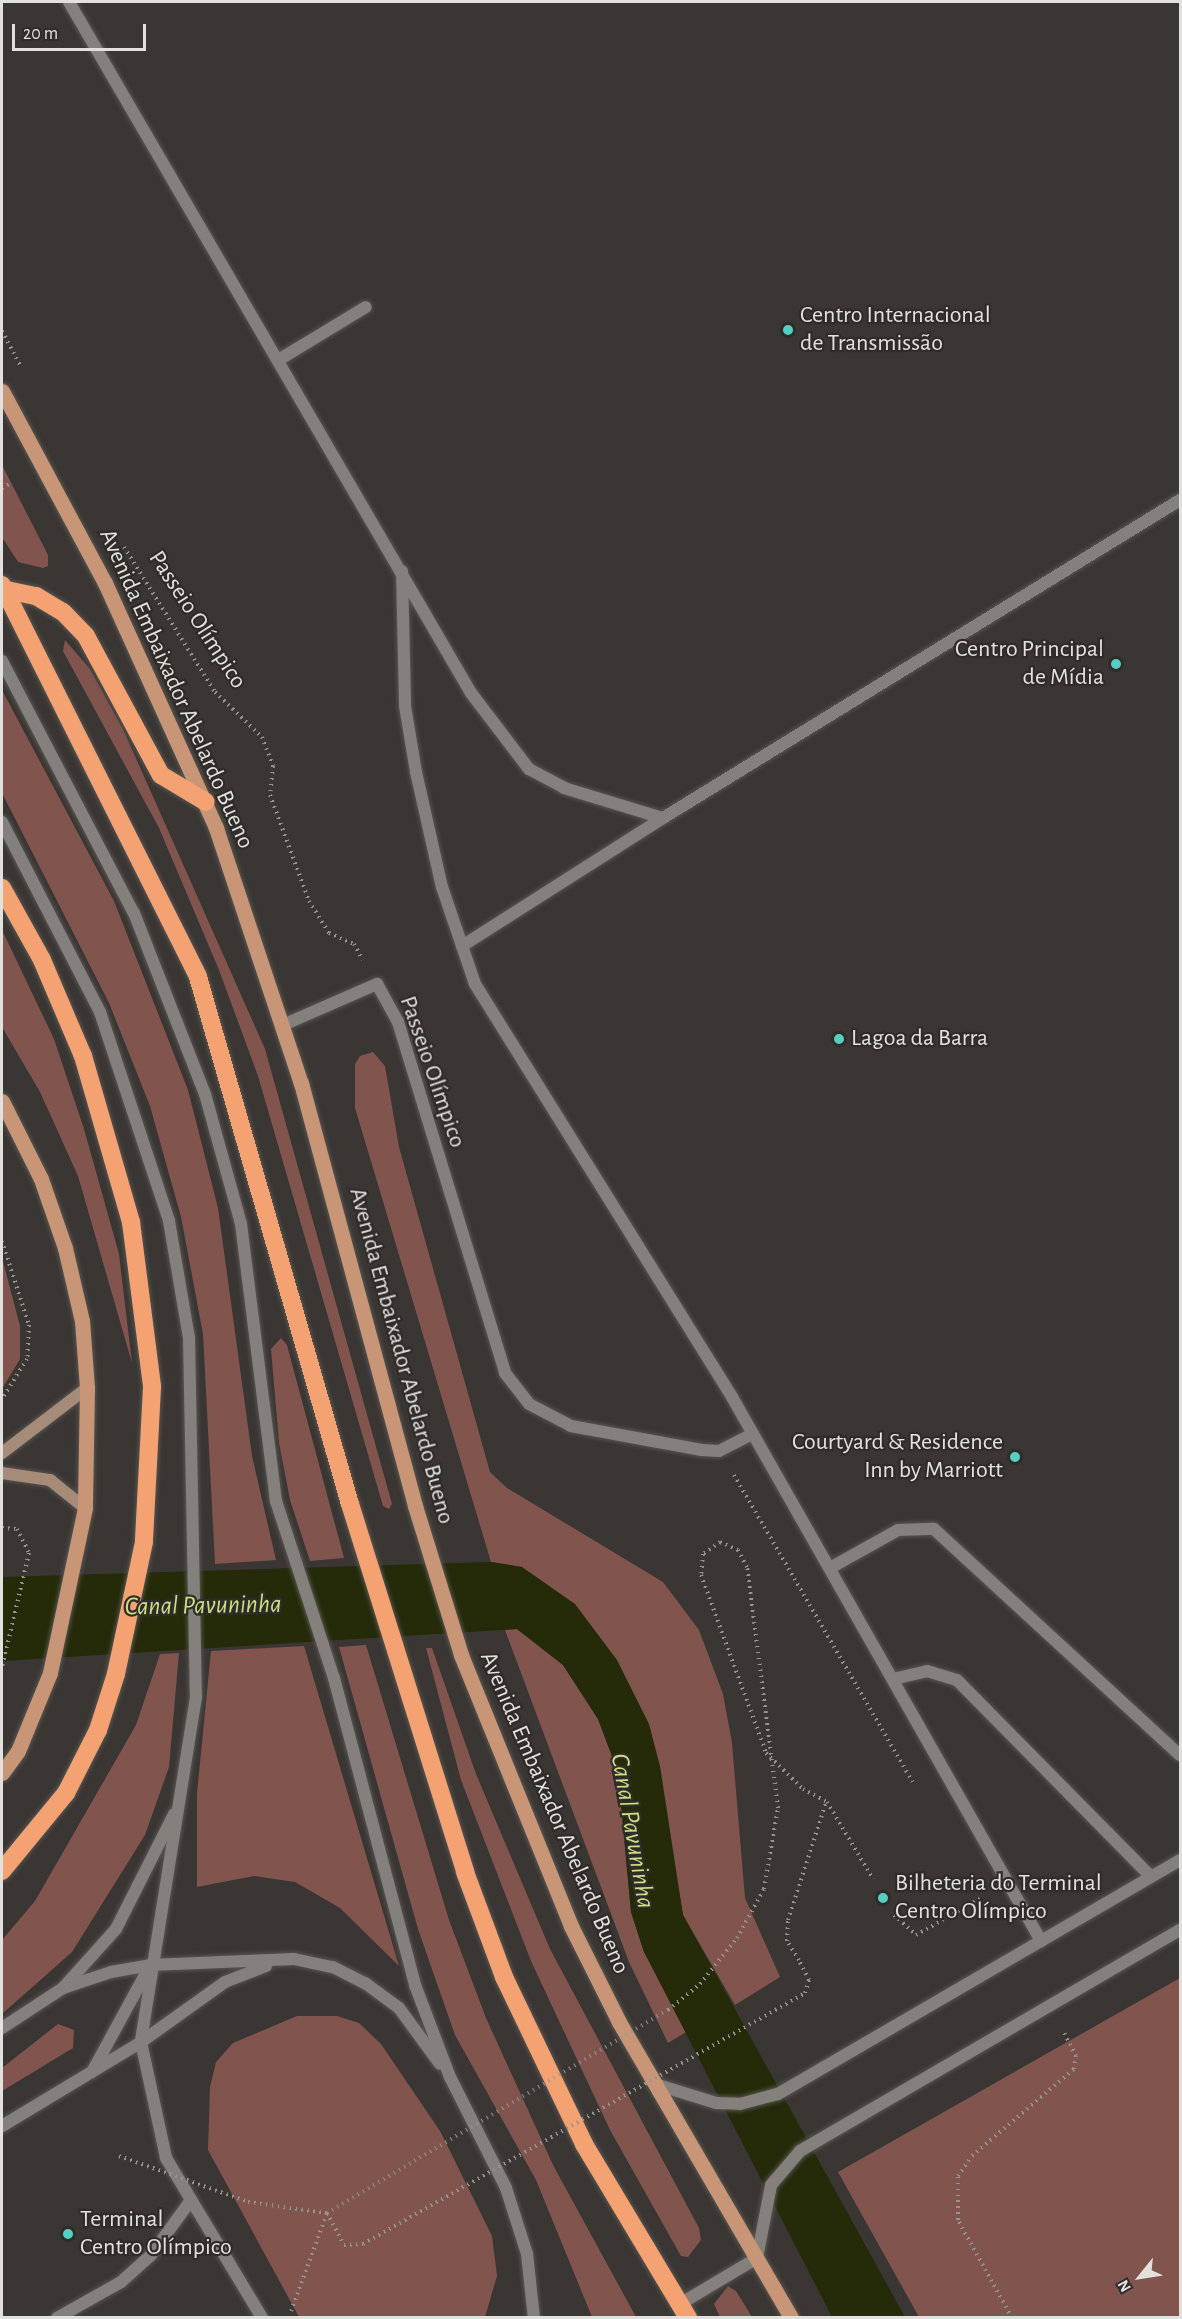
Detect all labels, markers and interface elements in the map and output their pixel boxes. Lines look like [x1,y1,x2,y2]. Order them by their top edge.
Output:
scale bar [15,12,148,50]
text: 20 m [23,25,58,43]
place label: Centro Internacional de Transmissão [800,302,991,358]
marker: Centro Internacional de Transmissão [781,323,795,337]
street label: Avenida Embaixador Abelardo Bueno [92,525,260,853]
street label: Passeio Olímpico [142,546,252,694]
place label: Centro Principal de Mídia [955,636,1104,692]
marker: Centro Principal de Mídia [1109,657,1123,671]
street label: Passeio Olímpico [393,992,471,1152]
place label: Lagoa da Barra [851,1025,988,1053]
marker: Lagoa da Barra [832,1032,846,1046]
street label: Avenida Embaixador Abelardo Bueno [342,1185,460,1527]
place label: Courtyard & Residence Inn by Marriott [792,1429,1003,1485]
marker: Courtyard & Residence Inn by Marriott [1008,1450,1022,1464]
water label: Canal Pavuninha [124,1589,282,1623]
street label: Avenida Embaixador Abelardo Bueno [473,1648,635,1978]
water label: Canal Pavuninha [603,1751,661,1911]
place label: Bilheteria do Terminal Centro Olímpico [895,1870,1102,1926]
marker: Bilheteria do Terminal Centro Olímpico [876,1891,890,1905]
place label: Terminal Centro Olímpico [80,2206,232,2262]
marker: Terminal Centro Olímpico [61,2227,75,2241]
north arrow [1110,2247,1170,2307]
text: N [1115,2277,1134,2295]

